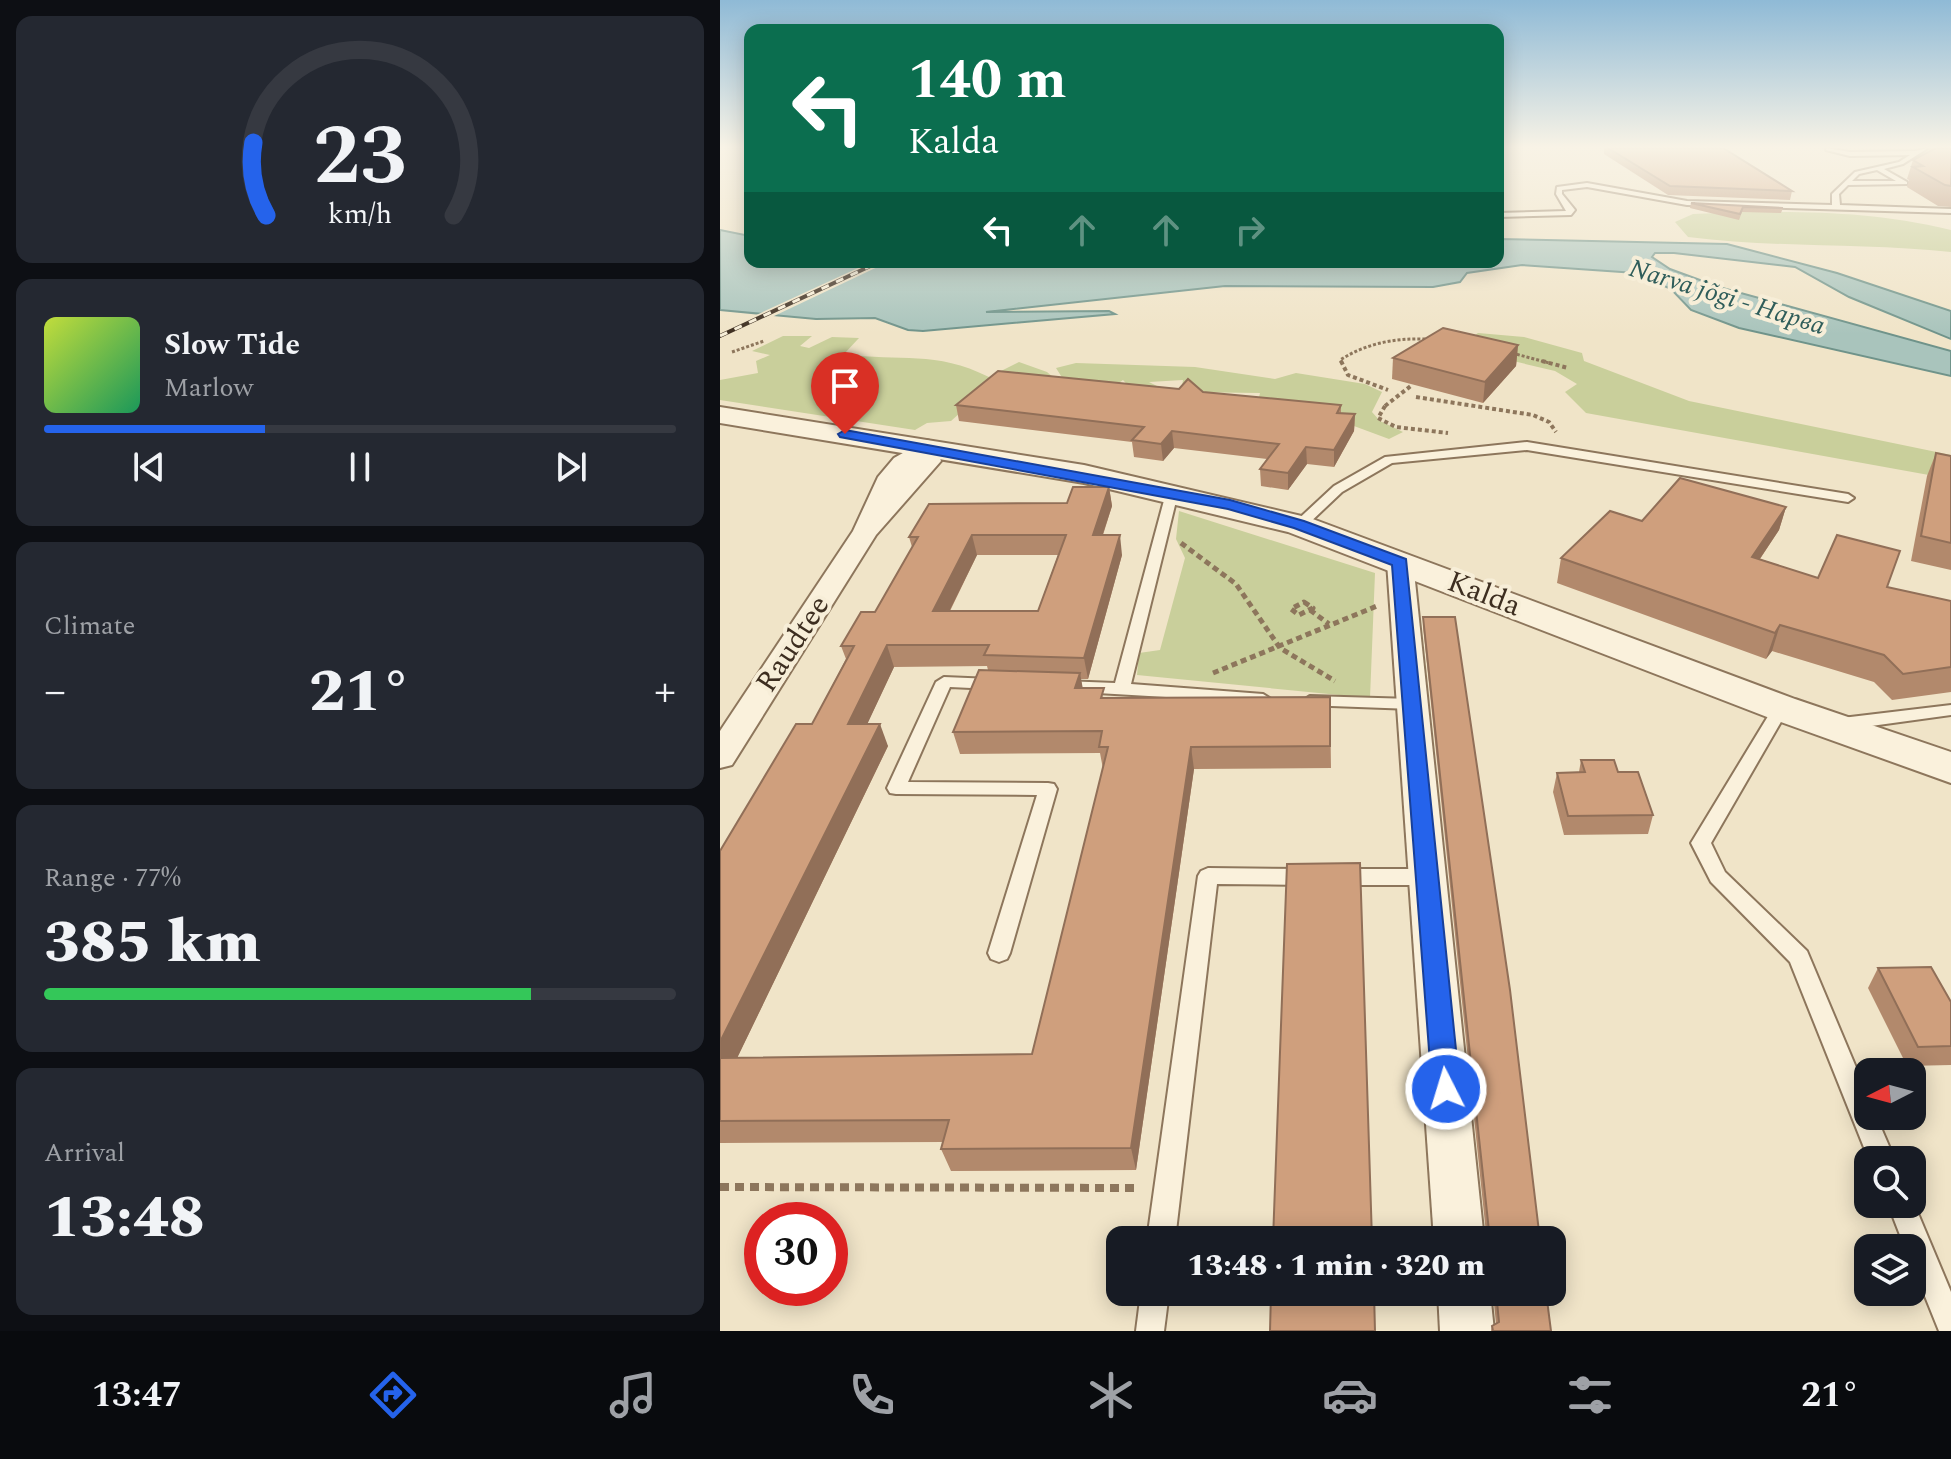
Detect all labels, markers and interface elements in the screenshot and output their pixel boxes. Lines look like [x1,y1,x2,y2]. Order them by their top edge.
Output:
text: 140 m [908,38,1067,123]
icon: left [776,56,880,160]
text: 23 [313,93,407,220]
text: Kalda [908,115,999,170]
text: km/h [328,193,392,236]
icon: left [976,208,1020,252]
icon: ahead [1060,208,1104,252]
icon: ahead [1144,208,1188,252]
icon: right [1228,208,1272,252]
water label: Narva jõgi - Нарва [1624,248,1830,346]
text: Slow Tide [164,322,300,368]
pin [811,352,879,434]
icon: arrive [823,364,867,408]
text: Marlow [164,368,253,408]
icon: previous [127,445,171,489]
icon: pause [338,445,382,489]
icon: next [549,445,593,489]
street label: Kalda [1440,559,1528,629]
street label: Raudtee [744,586,842,702]
text: Climate [44,606,135,646]
text: 21° [309,646,411,738]
text: − [44,658,66,725]
text: + [654,658,676,725]
text: Range · 77% [44,858,181,898]
text: 385 km [44,897,261,989]
position arrow [1404,1047,1488,1131]
north arrow [1854,1058,1926,1130]
map controls [1854,1058,1926,1306]
text: Arrival [44,1133,125,1173]
button: search [1854,1146,1926,1218]
text: 13:48 [44,1172,205,1264]
speed limit sign: 30 [744,1202,848,1306]
button: layers [1854,1234,1926,1306]
text: 13:48 · 1 min · 320 m [1187,1243,1485,1289]
icon: directions [365,1367,421,1423]
icon: music [605,1367,661,1423]
icon: phone [844,1367,900,1423]
icon: climate [1083,1367,1139,1423]
icon: car [1322,1367,1378,1423]
icon: filters [1562,1367,1618,1423]
text: 13:47 [92,1368,182,1423]
text: 21° [1801,1368,1859,1423]

